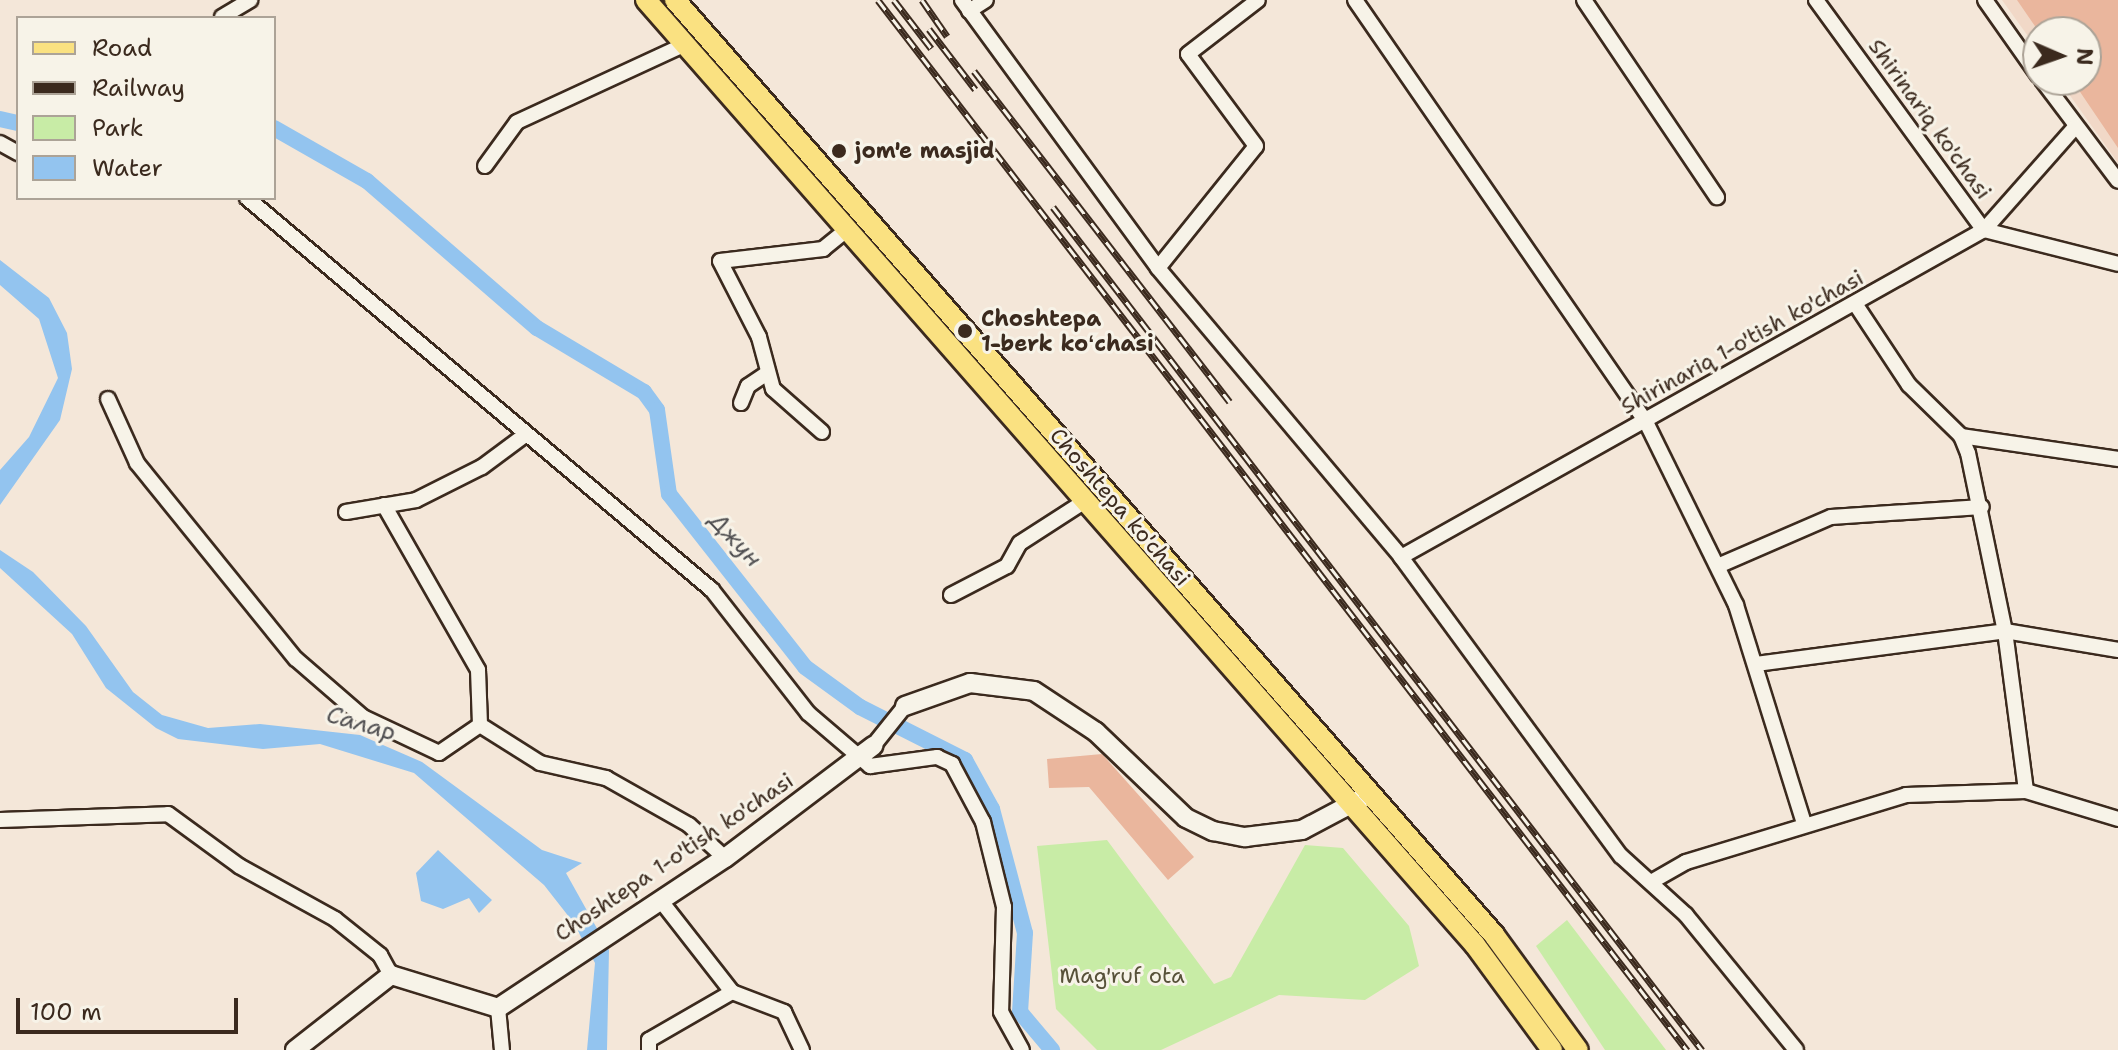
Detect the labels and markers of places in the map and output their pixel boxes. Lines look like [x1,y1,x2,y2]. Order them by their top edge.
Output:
place label: jom'e masjid [855,138,995,164]
marker: jom'e masjid [830,142,848,160]
place label: Choshtepa 1-berk koʻchasi [981,305,1154,356]
marker: Choshtepa 1-berk koʻchasi [956,322,974,340]

